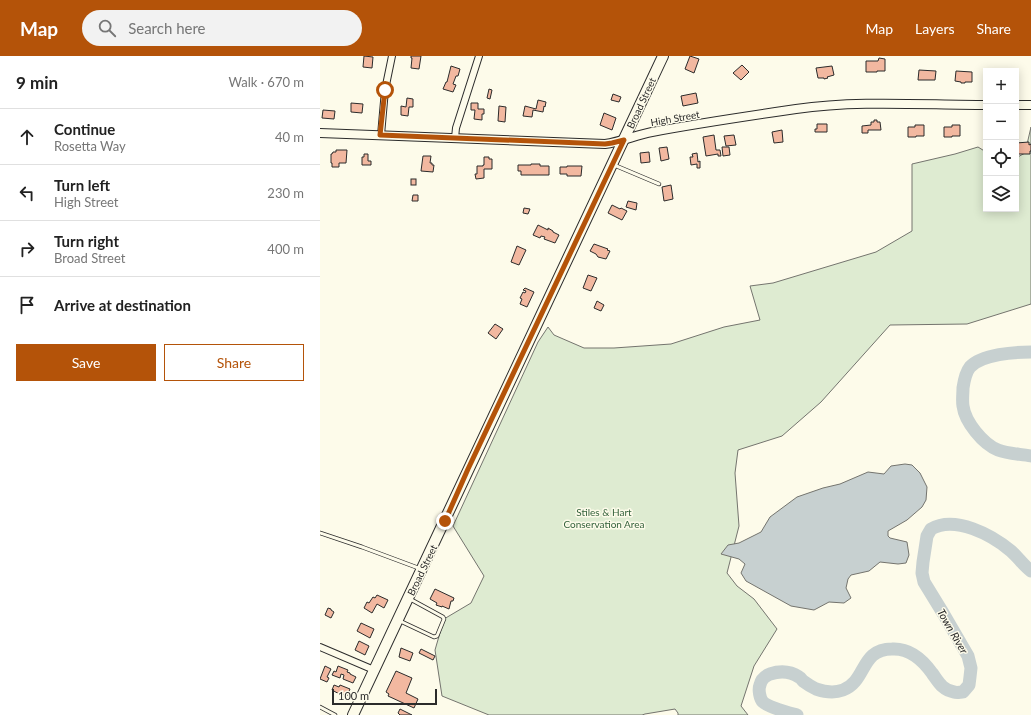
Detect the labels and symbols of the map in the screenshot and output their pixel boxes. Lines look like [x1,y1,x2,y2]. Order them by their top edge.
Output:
street label: Broad Street [624,75,658,130]
route start [376,81,394,99]
street label: High Street [650,108,701,128]
park label: Stiles & Hart Conservation Area [563,506,645,530]
route end [436,512,454,530]
street label: Broad Street [405,542,440,597]
water label: Town River [935,606,971,656]
scale bar [332,687,437,706]

